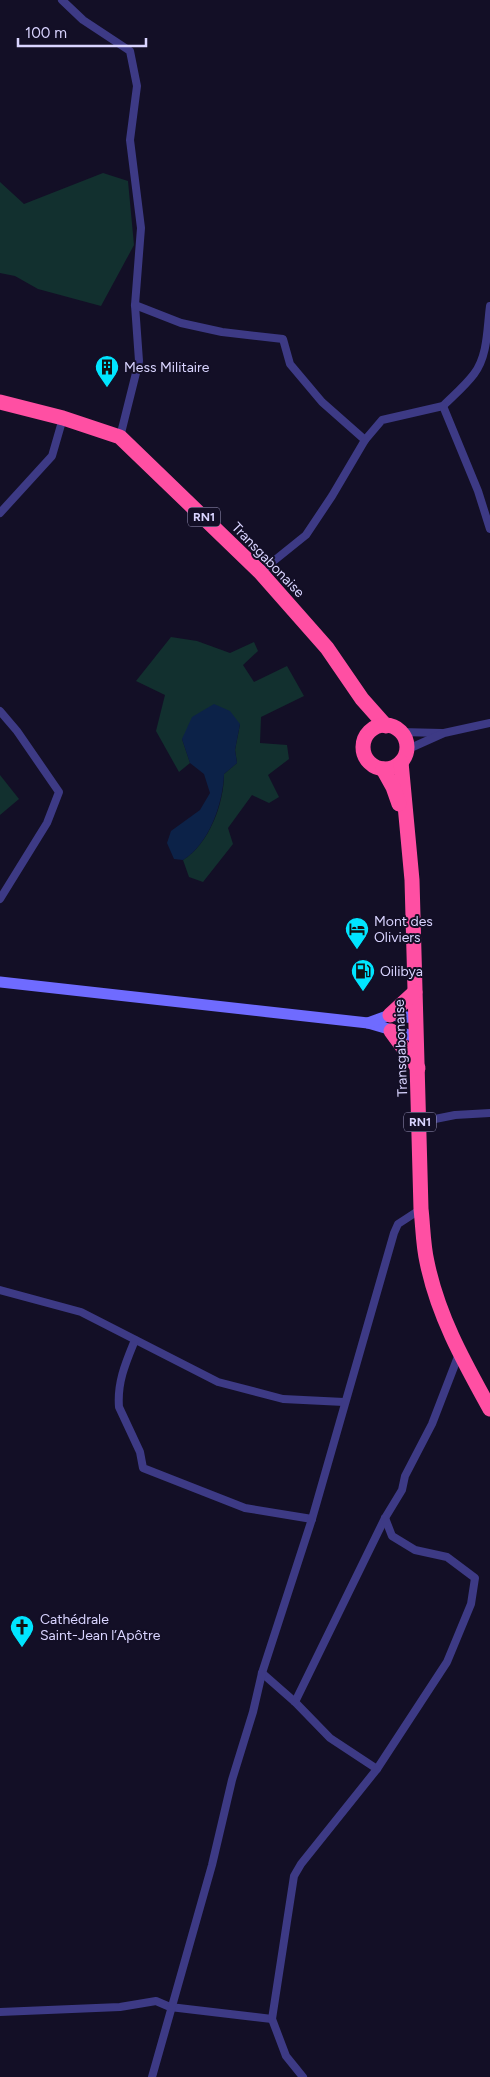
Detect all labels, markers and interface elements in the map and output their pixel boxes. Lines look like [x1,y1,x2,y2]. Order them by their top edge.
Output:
scale bar [18,15,145,47]
text: 100 m [25,24,67,42]
building icon: Mess Militaire [94,354,120,388]
place label: Mess Militaire [124,359,210,376]
road number: RN1 [188,508,220,526]
street label: Transgabonaise [228,519,308,601]
place label: Mont des Oliviers [374,913,433,946]
hotel icon: Mont des Oliviers [344,916,370,950]
fuel station icon: Oilibya [350,958,376,992]
place label: Oilibya [380,963,423,980]
street label: Transgabonaise [391,999,411,1097]
road number: RN1 [404,1112,436,1132]
place label: Cathédrale Saint-Jean l’Apôtre [40,1611,161,1644]
church icon: Cathédrale Saint-Jean l’Apôtre [9,1614,35,1648]

